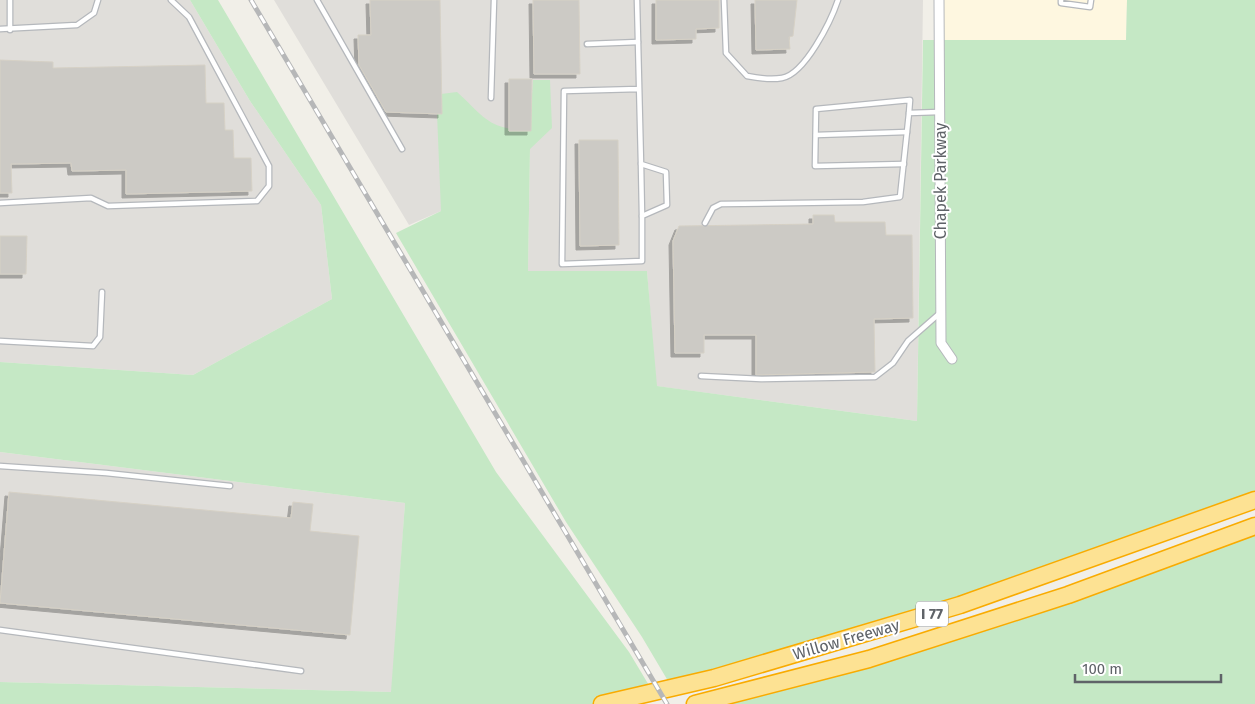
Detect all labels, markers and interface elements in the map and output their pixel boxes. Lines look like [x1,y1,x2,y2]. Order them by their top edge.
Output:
street label: Chapek Parkway [931,123,950,239]
road number: I 77 [916,602,948,626]
street label: Willow Freeway [791,615,902,664]
scale bar [1075,652,1221,684]
text: 100 m [1082,660,1122,678]

